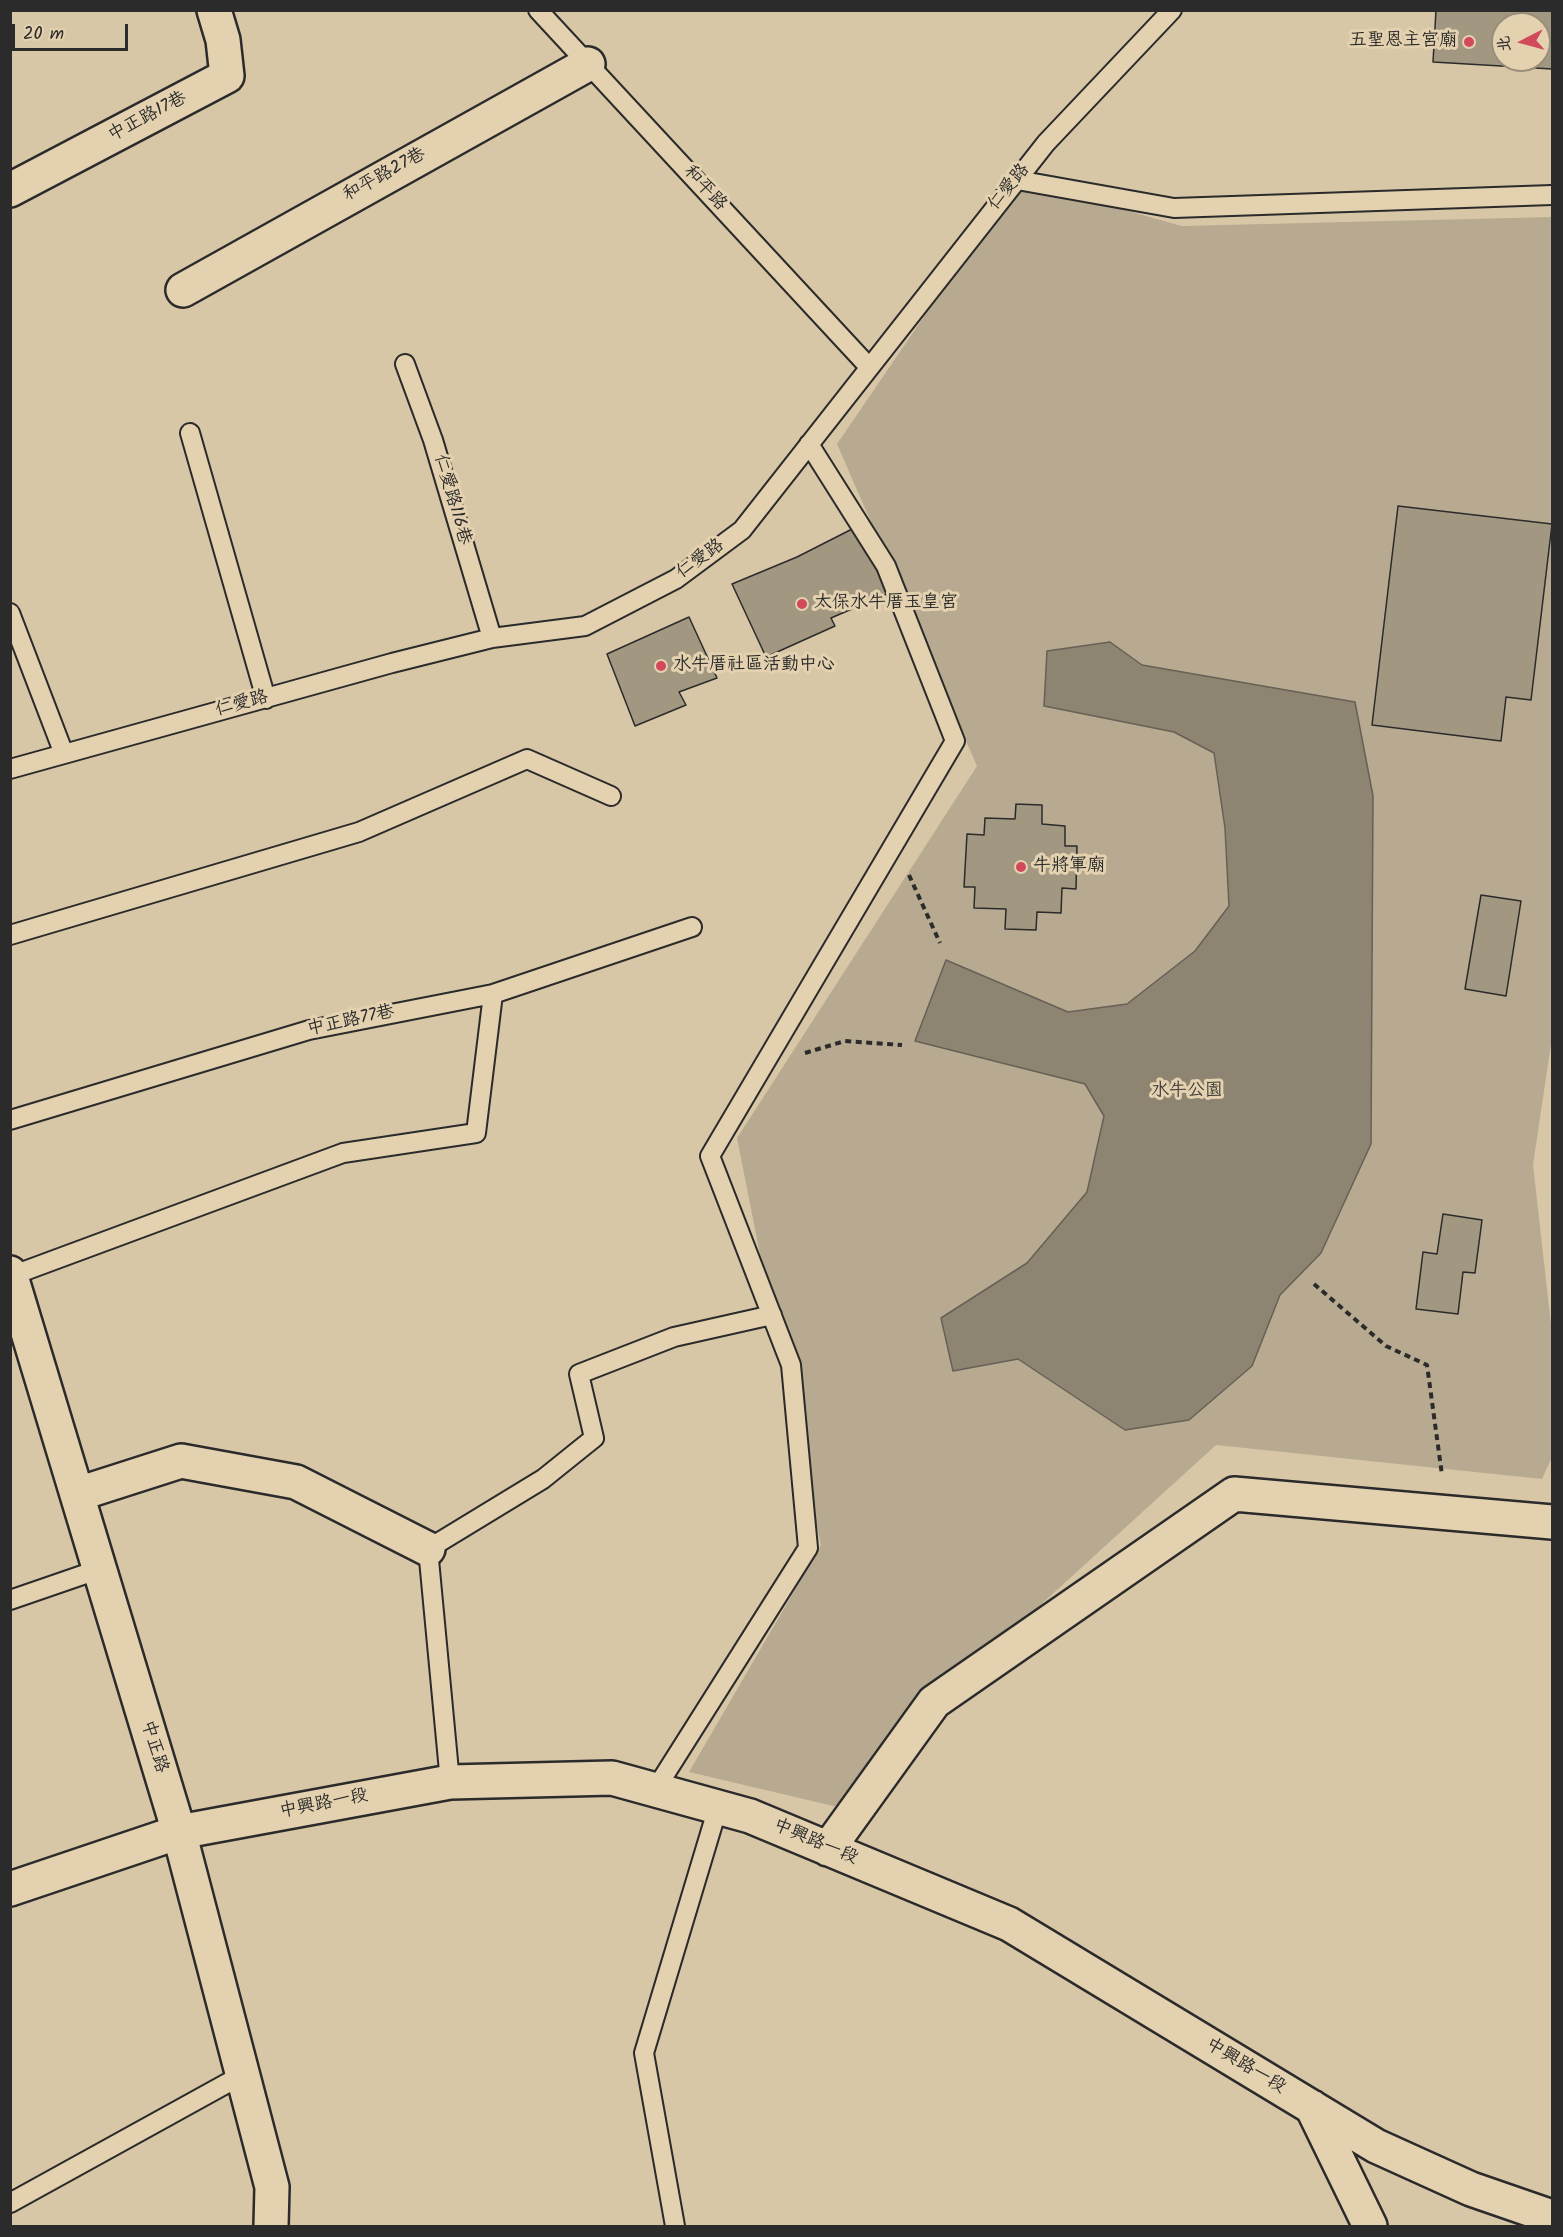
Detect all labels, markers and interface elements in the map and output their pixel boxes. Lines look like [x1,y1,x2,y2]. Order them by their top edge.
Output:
scale bar [15,12,130,50]
north arrow [1491,12,1551,72]
text: 20 m [23,20,64,49]
place label: 五聖恩主宮廟 [1349,31,1457,53]
text: 北 [1491,34,1518,53]
marker: 五聖恩主宮廟 [1462,35,1476,49]
street label: 中正路17巷 [105,88,191,148]
street label: 和平路27巷 [340,145,430,207]
street label: 仁愛路 [985,160,1035,216]
street label: 和平路 [678,162,730,216]
street label: 仁愛路116巷 [428,452,474,548]
street label: 仁愛路 [673,535,729,585]
place label: 太保水牛厝玉皇宮 [814,593,958,615]
marker: 太保水牛厝玉皇宮 [795,597,809,611]
place label: 水牛厝社區活動中心 [673,655,835,677]
marker: 水牛厝社區活動中心 [654,659,668,673]
street label: 仁愛路 [213,688,271,722]
place label: 牛將軍廟 [1033,856,1105,878]
marker: 牛將軍廟 [1014,860,1028,874]
street label: 中正路77巷 [305,1002,397,1042]
park label: 水牛公園 [1151,1081,1223,1103]
street label: 中正路 [135,1718,171,1776]
street label: 中興路一段 [278,1786,370,1824]
street label: 中興路一段 [769,1815,861,1871]
street label: 中興路一段 [1201,2035,1289,2099]

